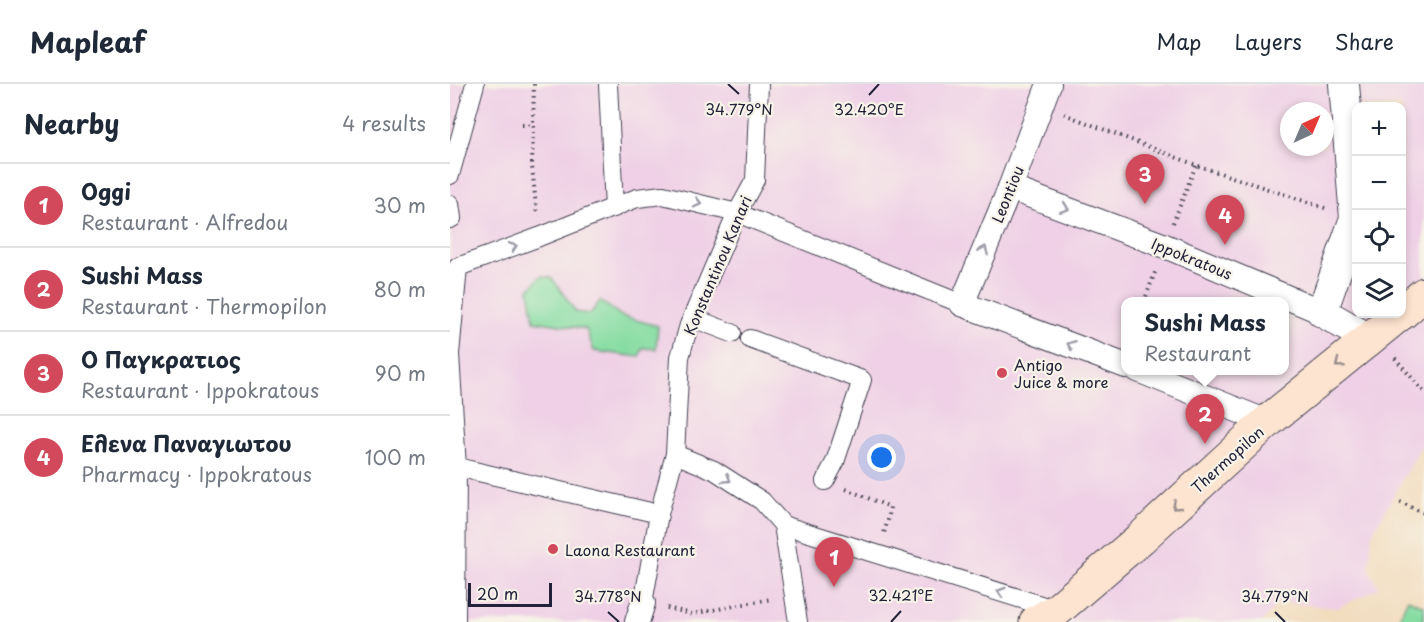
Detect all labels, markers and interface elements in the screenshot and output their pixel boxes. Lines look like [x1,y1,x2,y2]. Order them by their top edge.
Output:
text: Mapleaf [30,20,146,63]
text: Map [1157,25,1201,57]
text: Layers [1234,25,1302,57]
text: Share [1335,25,1394,57]
text: 34.779°N [705,97,773,120]
text: 32.420°E [834,97,904,120]
north arrow [1280,102,1334,156]
map controls [1352,102,1406,318]
button: + [1352,102,1406,156]
text: Nearby [24,104,119,143]
text: 4 results [342,108,426,138]
pin: 3 [1126,154,1164,204]
button: − [1352,156,1406,210]
street label: Leontiou [985,162,1029,226]
text: Oggi [81,174,131,207]
text: 1 [39,190,48,220]
text: 30 m [373,190,426,220]
street label: Konstantinou Kanari [677,192,757,338]
one-way arrow [693,196,703,209]
pin: 4 [1206,196,1244,245]
one-way arrow [1059,201,1069,214]
text: Restaurant · Alfredou [81,207,288,237]
button: locate [1352,210,1406,264]
street label: Ippokratous [1148,231,1236,285]
one-way arrow [508,241,518,254]
one-way arrow [977,245,989,256]
text: Sushi Mass [81,258,203,291]
button: layers [1352,264,1406,318]
text: 2 [36,274,51,304]
text: 80 m [374,274,426,304]
text: Restaurant · Thermopilon [81,291,327,321]
popup [1121,297,1289,375]
text: Sushi Mass [1144,305,1266,338]
text: Restaurant [1144,338,1251,368]
one-way arrow [1066,340,1077,352]
text: Ο Παγκρατιος [81,342,241,375]
place label: Antigo Juice & more [1014,353,1108,393]
one-way arrow [1335,356,1346,367]
text: 3 [37,358,50,388]
text: 90 m [375,358,426,388]
marker: Antigo Juice & more [995,366,1009,380]
text: Restaurant · Ippokratous [81,375,319,405]
pin: 2 [1186,394,1224,444]
street label: Thermopilon [1185,420,1269,498]
text: Ελενα Παναγιωτου [81,426,292,459]
text: 4 [37,442,50,472]
text: 100 m [365,442,426,472]
your location [867,443,896,472]
text: Pharmacy · Ippokratous [81,459,312,489]
one-way arrow [721,472,732,483]
one-way arrow [1172,498,1183,509]
place label: Laona Restaurant [565,538,695,561]
pin: 1 [814,538,854,587]
marker: Laona Restaurant [546,542,560,556]
scale bar [468,580,552,608]
text: 20 m [477,581,518,605]
text: 32.421°E [869,583,933,606]
text: 34.778°N [574,584,642,607]
text: 34.779°N [1241,584,1309,607]
one-way arrow [996,587,1007,599]

